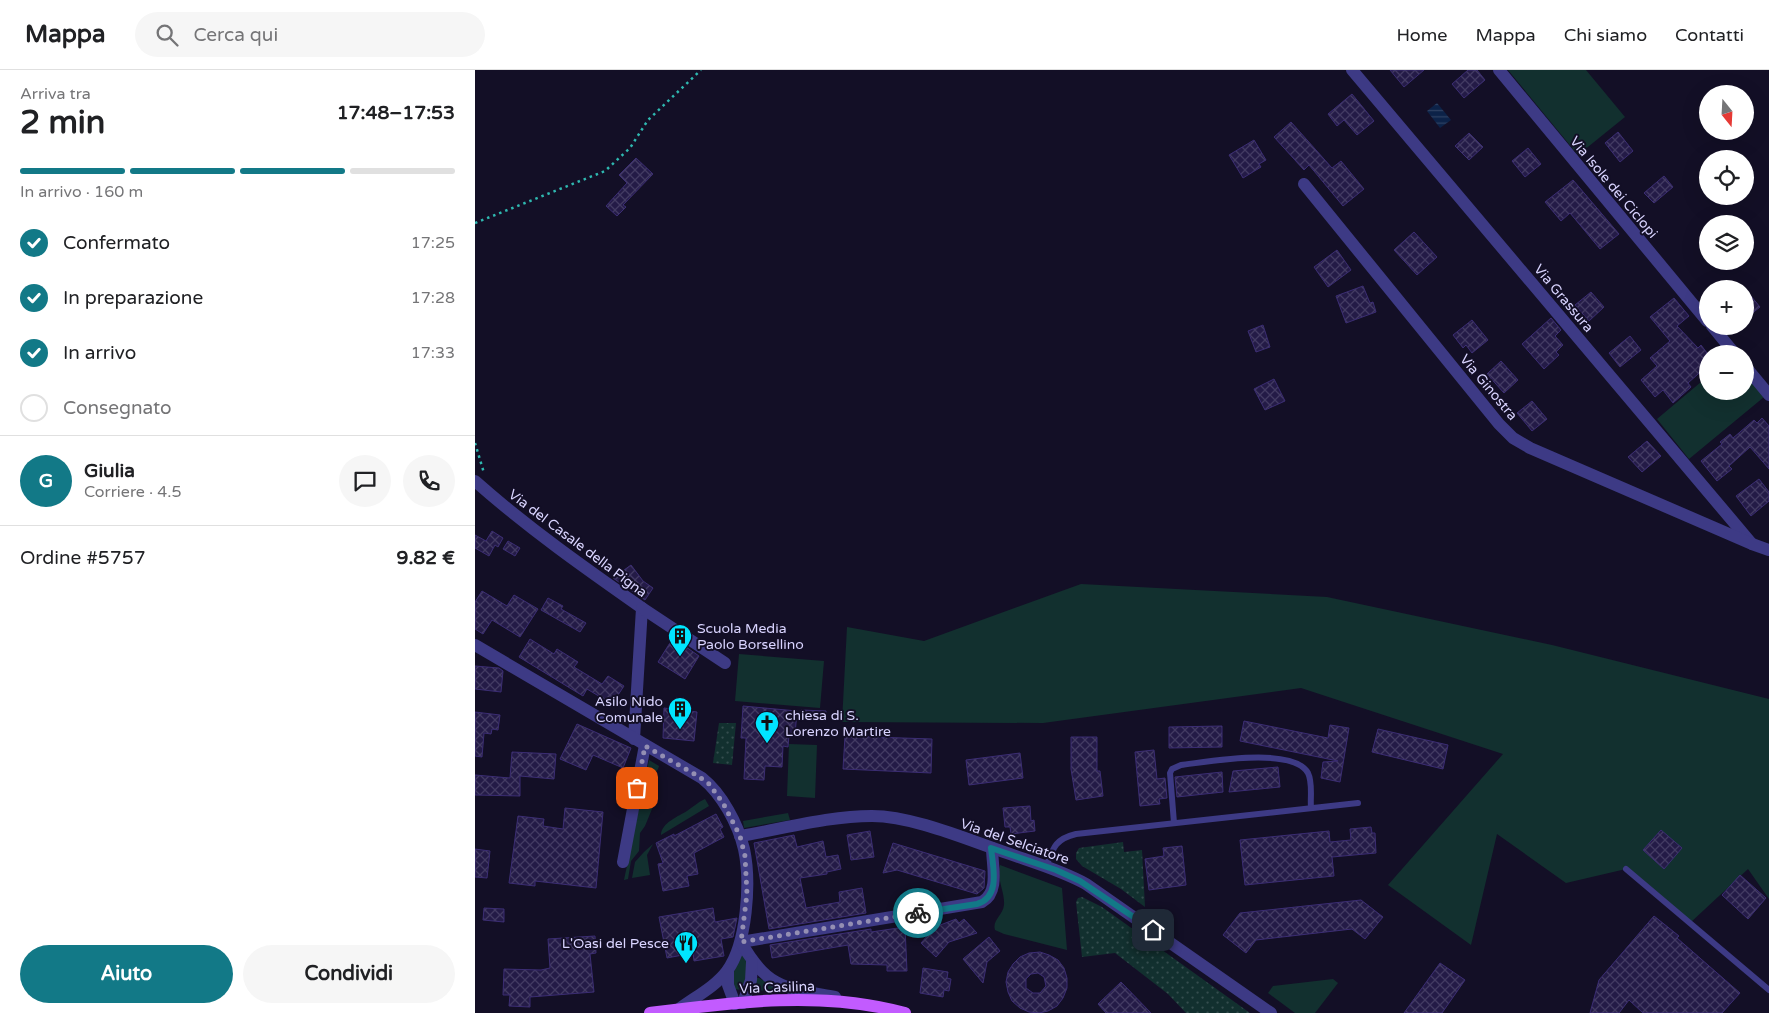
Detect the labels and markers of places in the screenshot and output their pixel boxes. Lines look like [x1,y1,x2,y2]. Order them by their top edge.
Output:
place label: Scuola Media Paolo Borsellino [697,620,804,653]
building icon: Scuola Media Paolo Borsellino [667,623,693,657]
place label: Asilo Nido Comunale [595,693,663,726]
building icon: Asilo Nido Comunale [667,696,693,730]
place label: chiesa di S. Lorenzo Martire [785,707,891,740]
church icon: chiesa di S. Lorenzo Martire [754,710,780,744]
pin [616,767,658,809]
pin [1132,909,1174,951]
restaurant icon: L'Oasi del Pesce [673,930,699,964]
place label: L'Oasi del Pesce [562,935,669,952]

